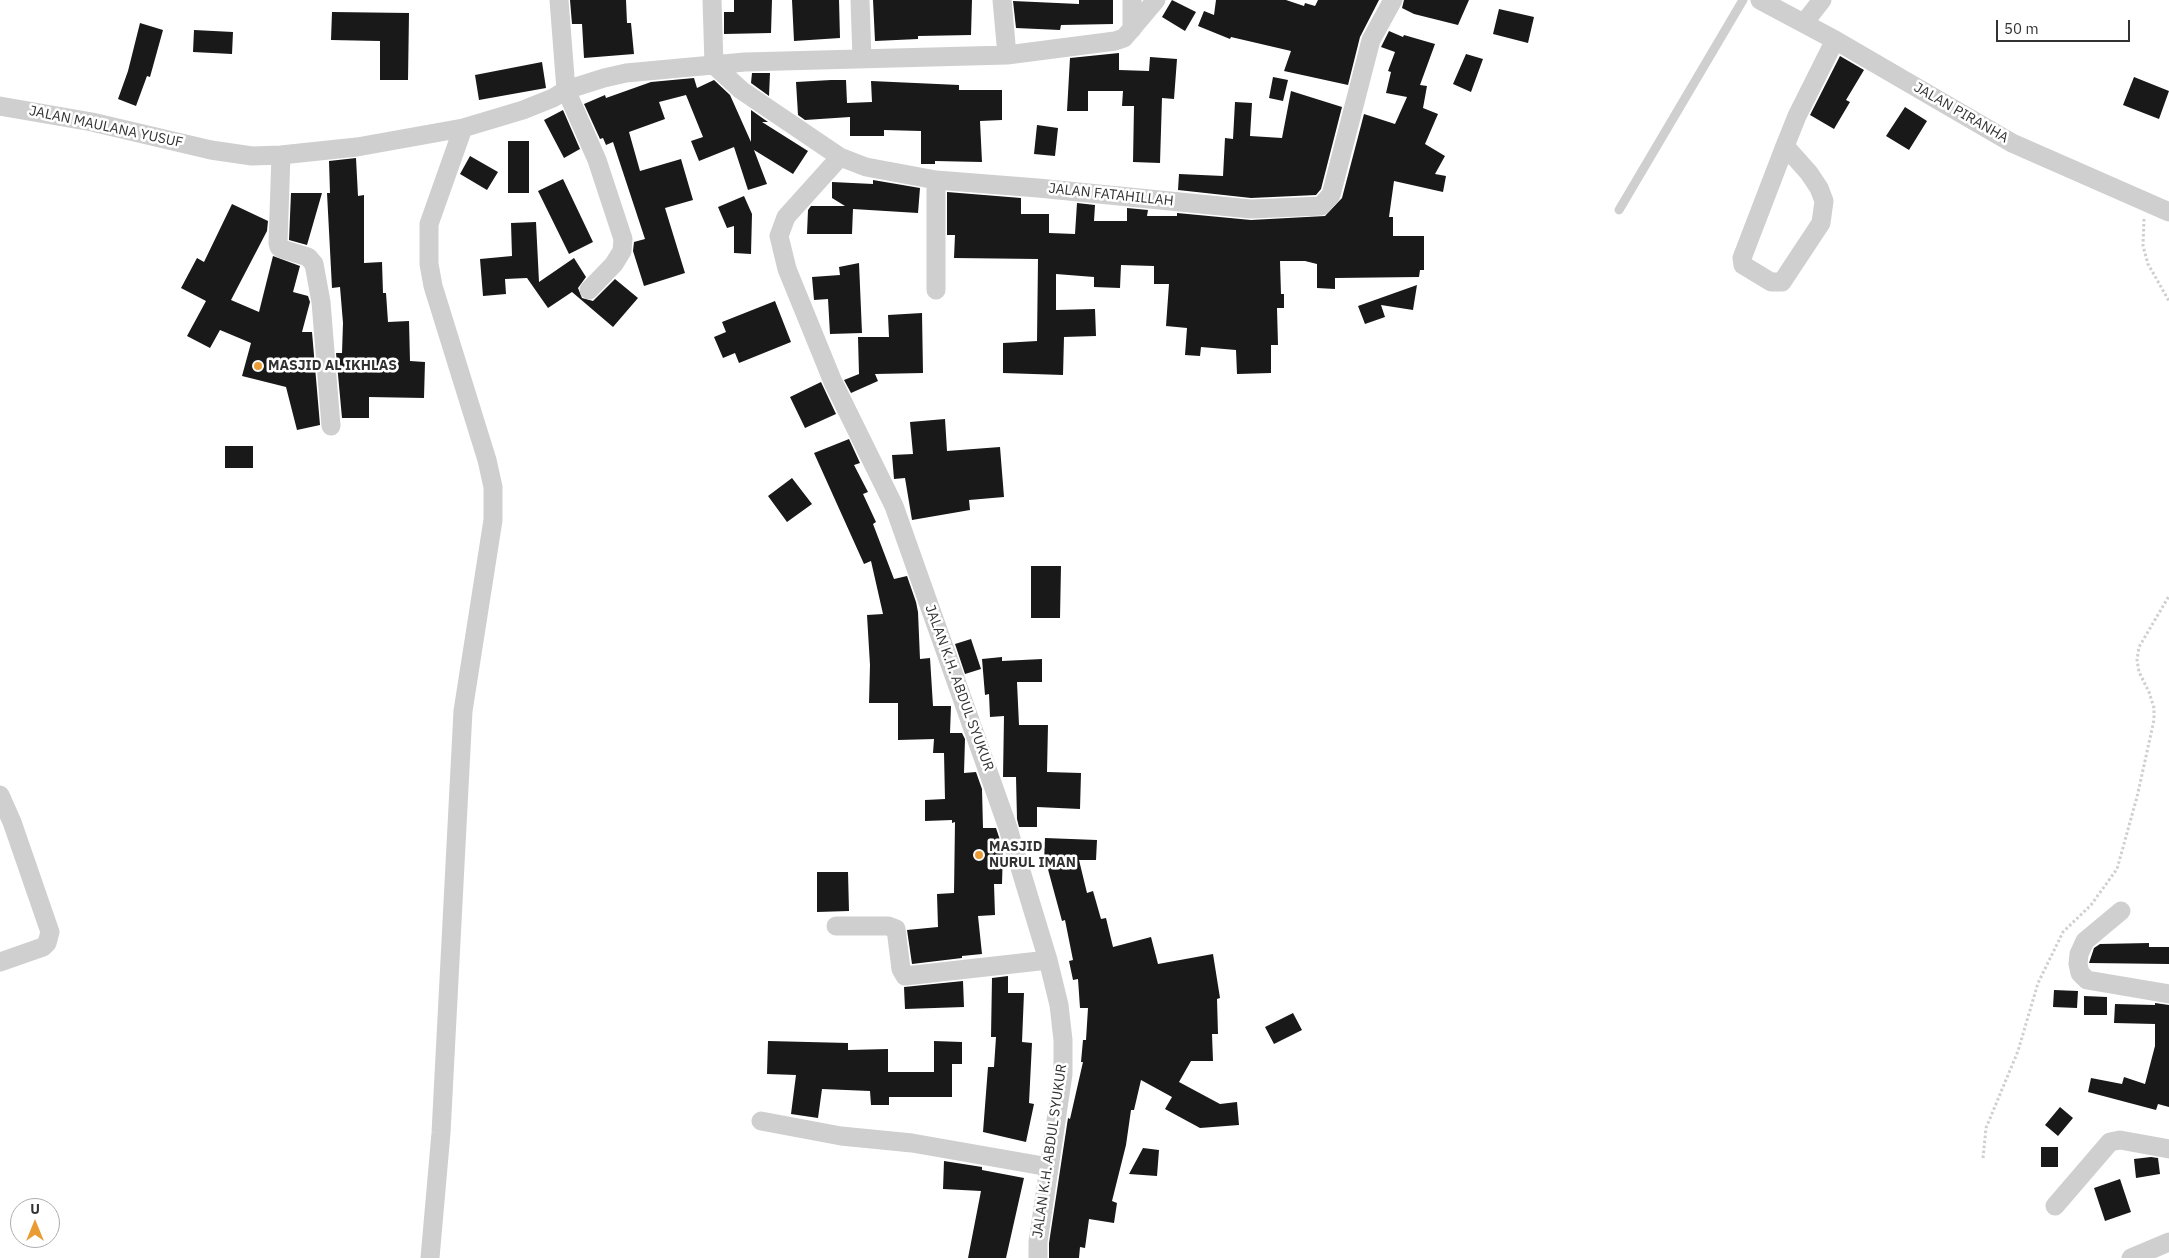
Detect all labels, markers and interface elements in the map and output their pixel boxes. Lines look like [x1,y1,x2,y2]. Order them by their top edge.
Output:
scale bar [1999,10,2133,42]
text: 50 m [2004,19,2039,38]
street label: JALAN PIRANHA [1911,79,2011,147]
street label: JALAN MAULANA YUSUF [28,102,184,152]
street label: JALAN FATAHILLAH [1048,180,1174,210]
place label: MASJID AL IKHLAS [268,358,397,374]
marker: MASJID AL IKHLAS [252,360,264,372]
street label: JALAN K.H. ABDUL SYUKUR [921,603,997,773]
place label: MASJID NURUL IMAN [989,839,1076,872]
marker: MASJID NURUL IMAN [973,849,985,861]
street label: JALAN K.H. ABDUL SYUKUR [1029,1063,1071,1239]
north arrow [10,1198,60,1248]
text: U [30,1200,40,1218]

